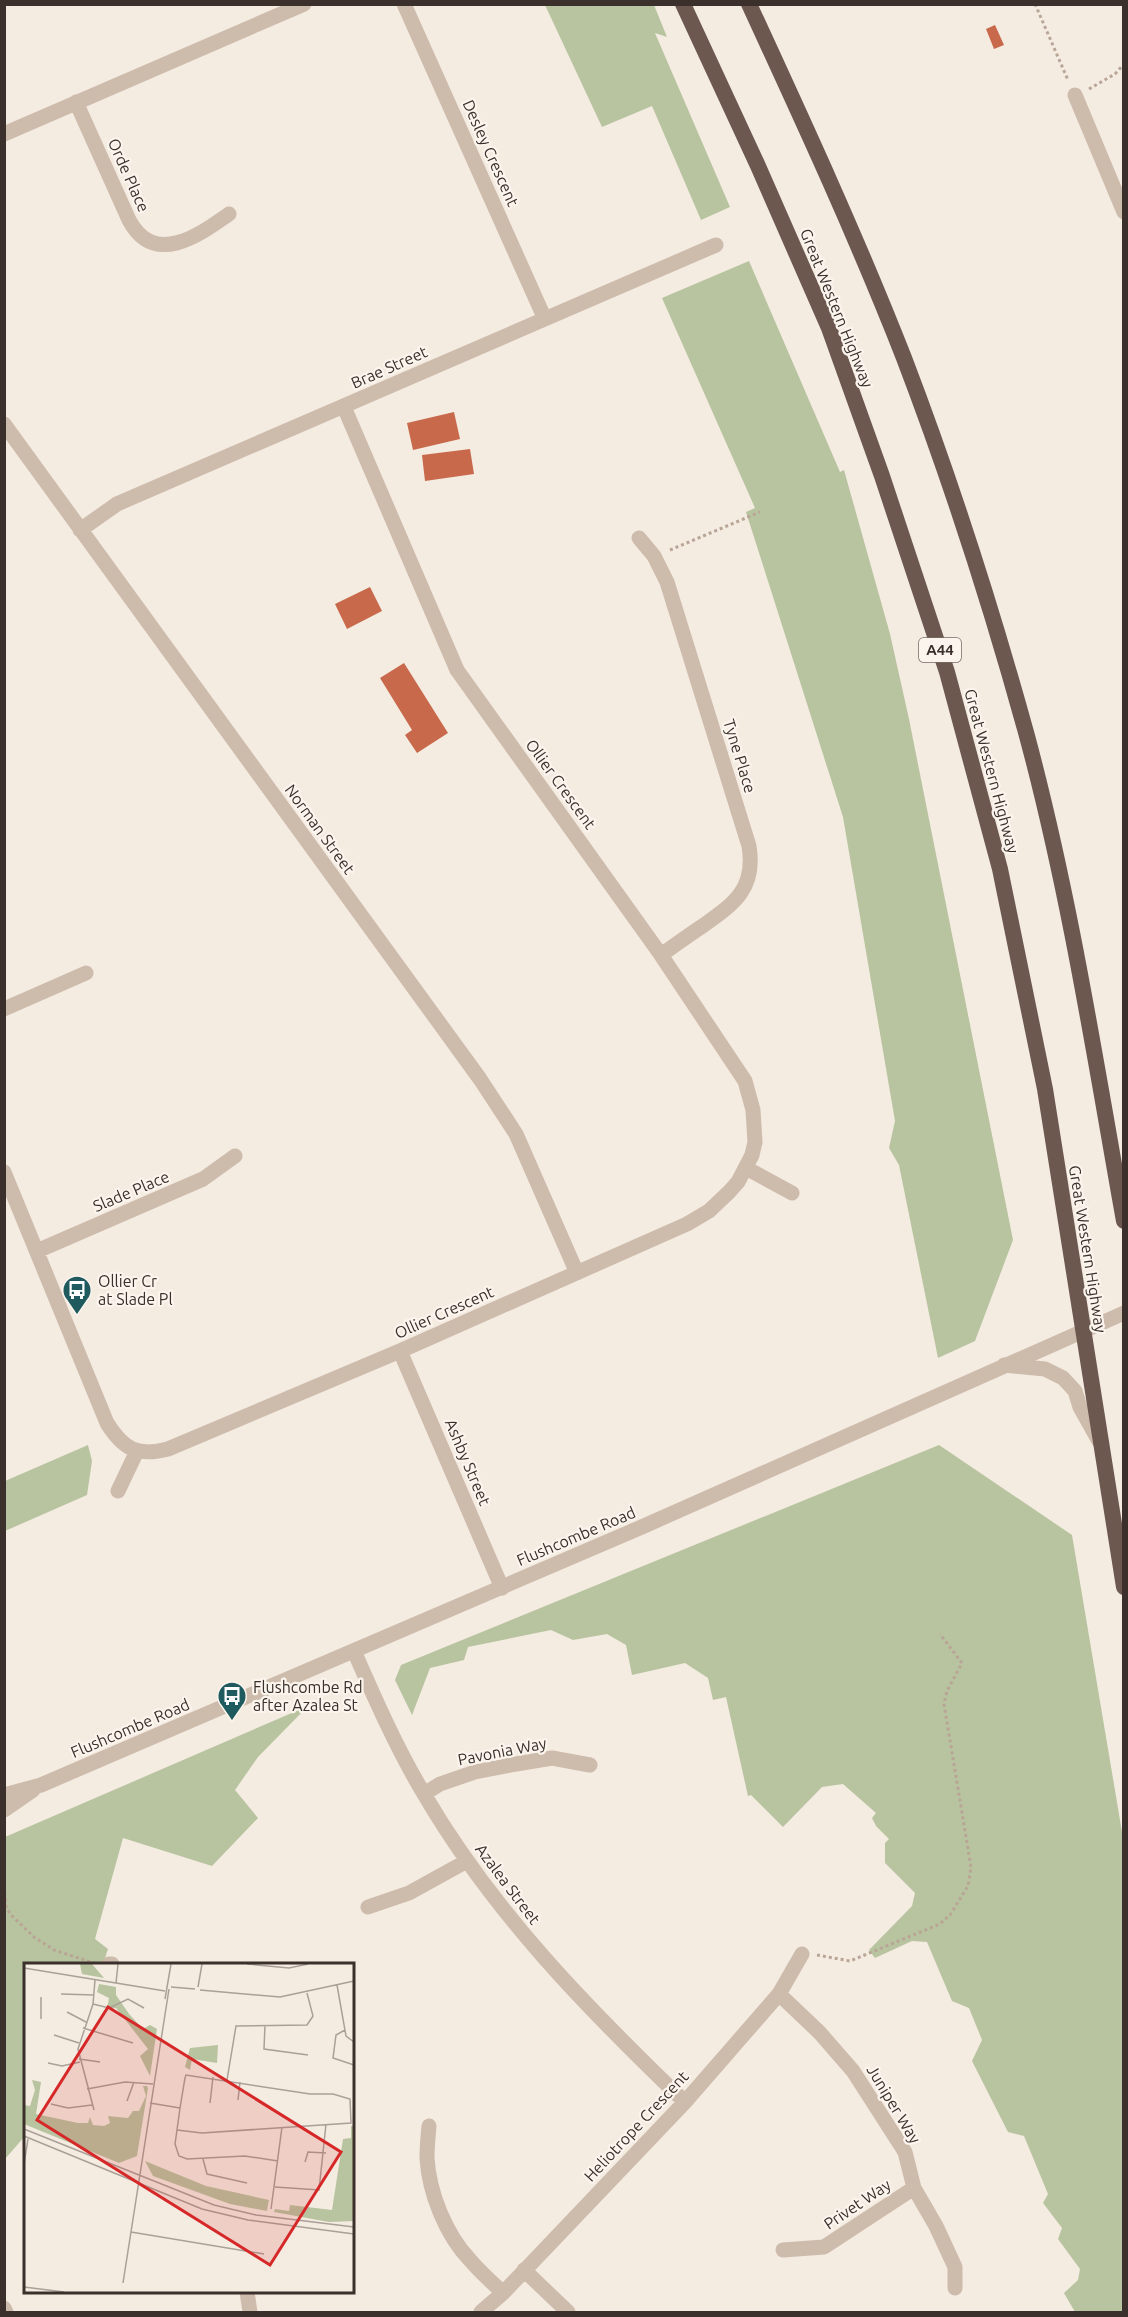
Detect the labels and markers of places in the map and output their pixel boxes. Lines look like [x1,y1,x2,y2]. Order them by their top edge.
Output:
place label: Ollier Cr at Slade Pl [98,1272,173,1308]
bus stop icon: Ollier Cr at Slade Pl [61,1274,93,1316]
place label: Flushcombe Rd after Azalea St [253,1678,363,1714]
bus stop icon: Flushcombe Rd after Azalea St [216,1680,248,1722]

